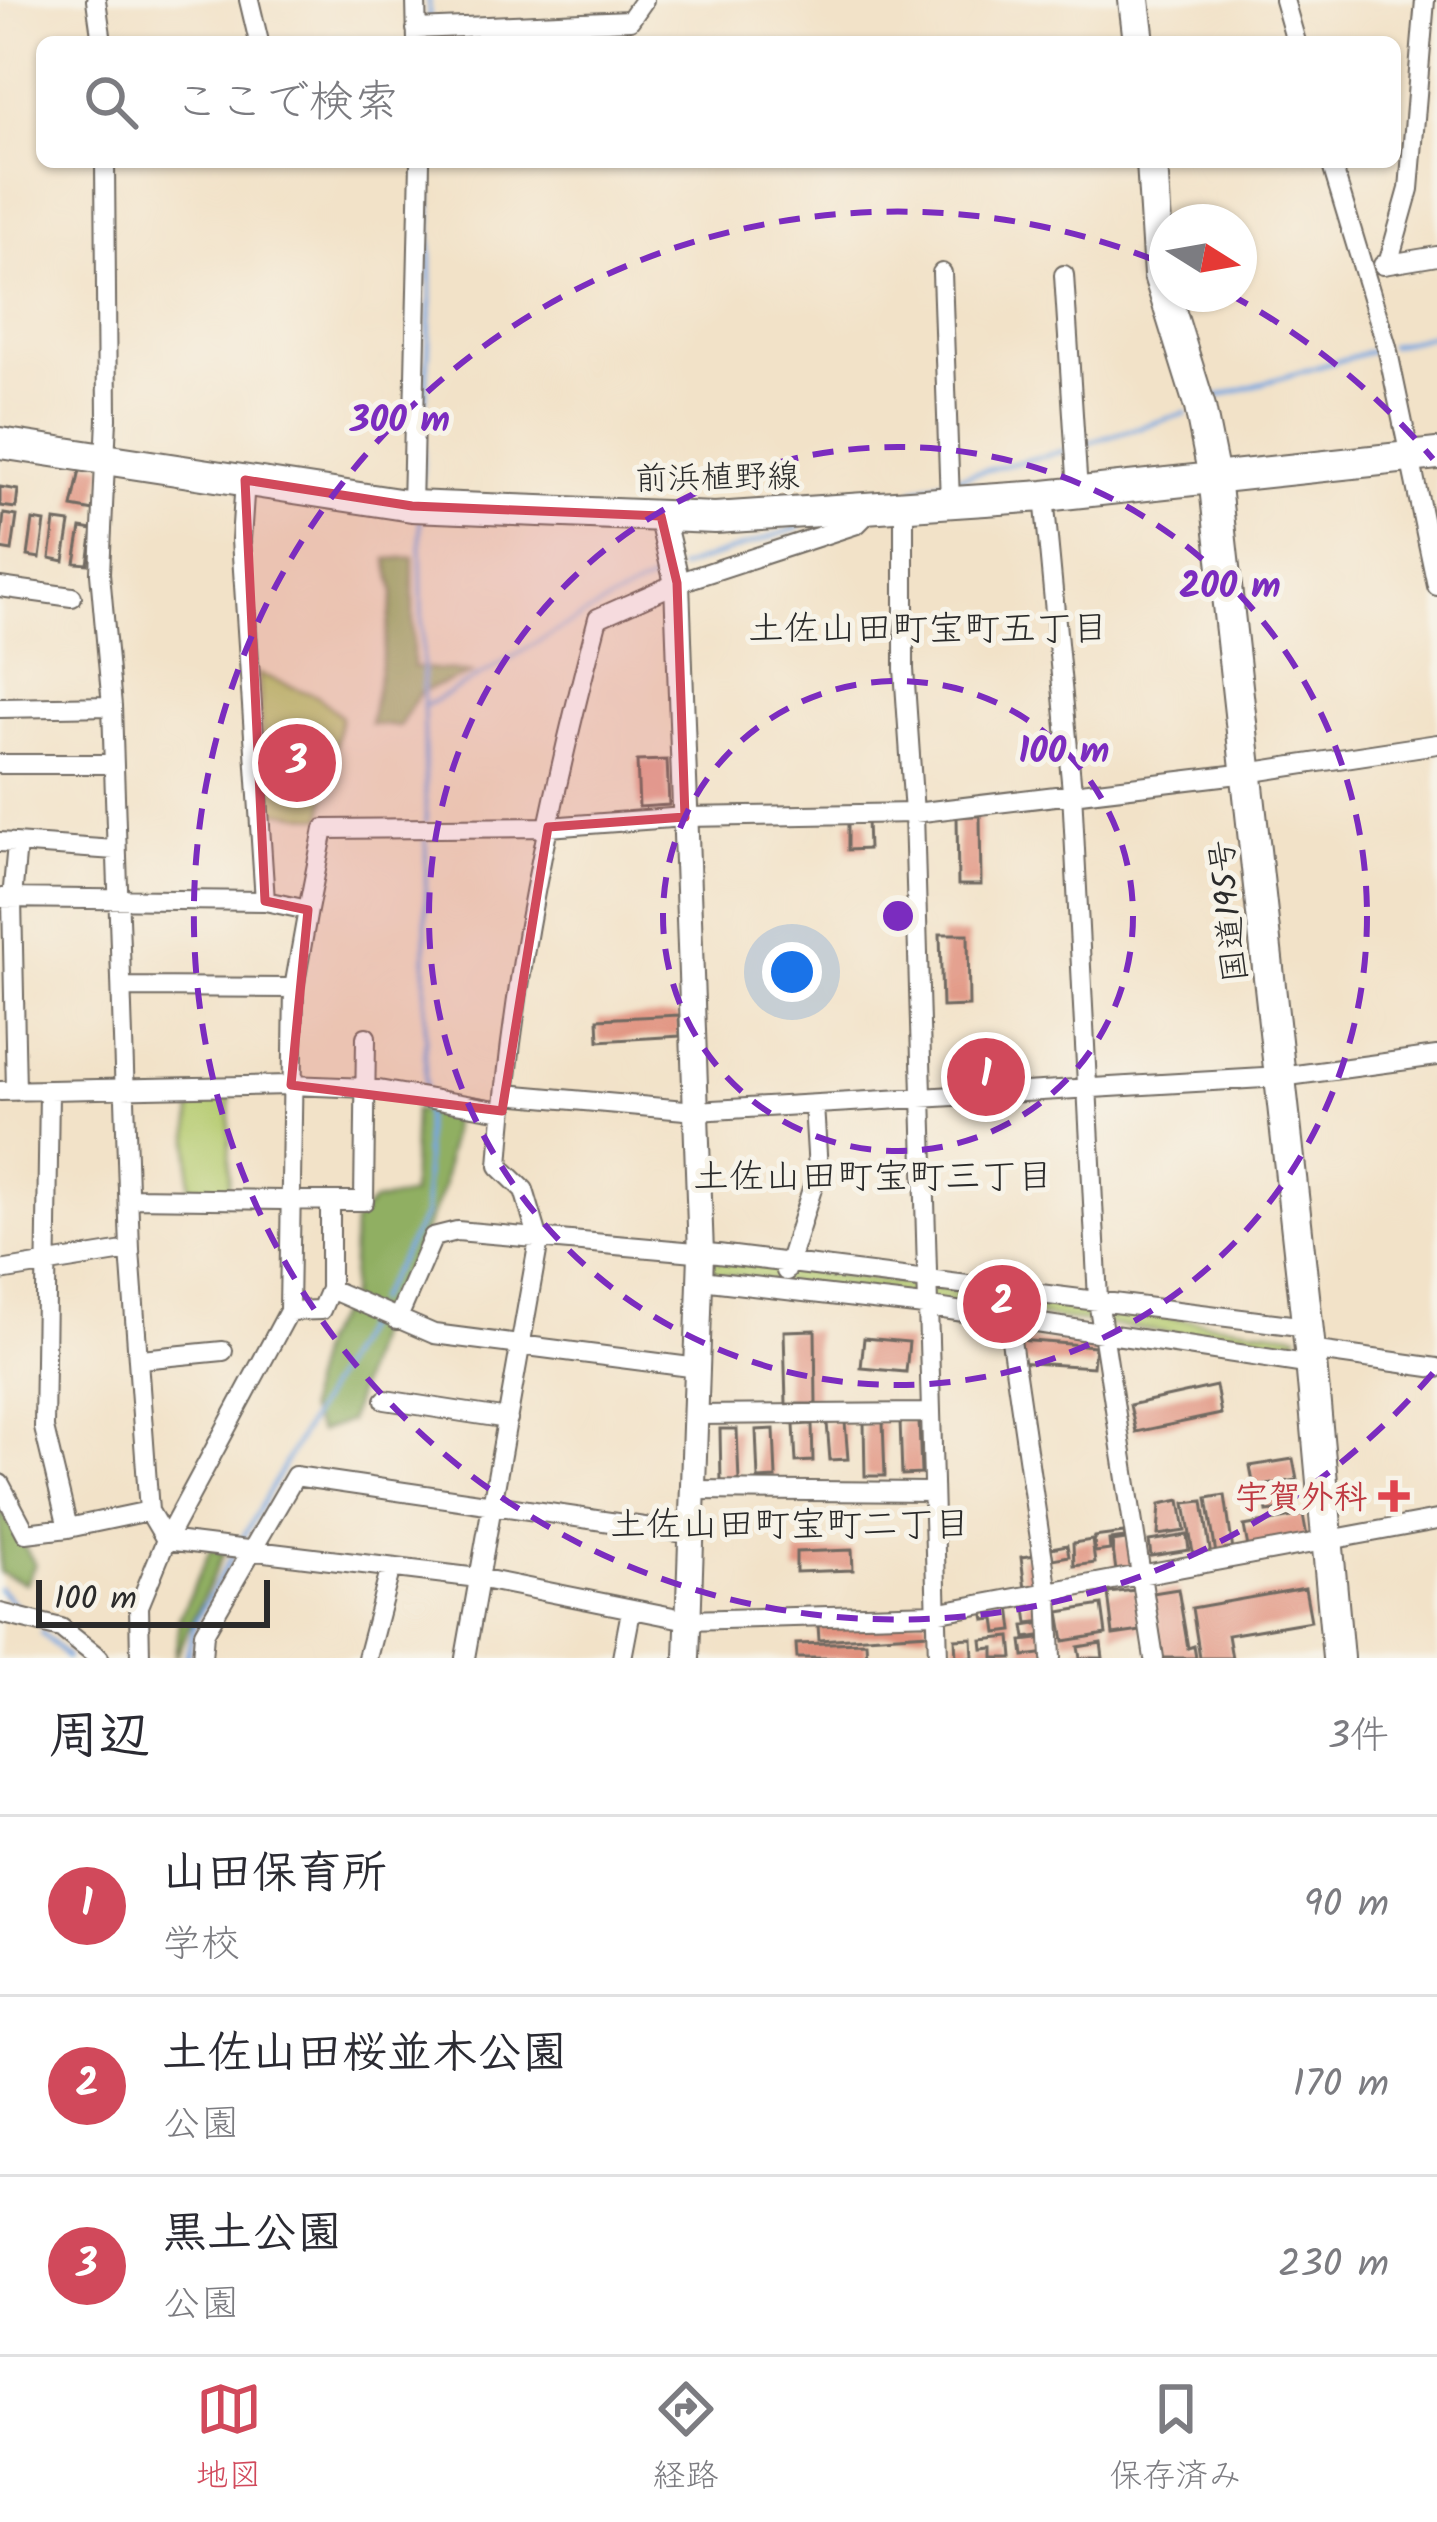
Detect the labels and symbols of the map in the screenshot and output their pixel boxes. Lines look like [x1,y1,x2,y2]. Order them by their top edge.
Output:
north arrow [1149,204,1257,312]
text: 300 m [349,393,450,450]
street label: 前浜植野線 [634,452,800,507]
text: 200 m [1179,559,1281,616]
district label: 土佐山田町宝町五丁目 [748,602,1108,659]
pin: 3 [258,718,336,808]
text: 100 m [1018,724,1110,781]
street label: 国道195号 [1197,837,1264,985]
centre of rings [877,895,919,937]
your location [762,942,822,1002]
pin: 1 [947,1032,1025,1122]
district label: 土佐山田町宝町三丁目 [693,1150,1053,1207]
pin: 2 [963,1259,1041,1349]
place label: 宇賀外科 [1235,1473,1367,1526]
marker: 宇賀外科 [1378,1480,1410,1512]
district label: 土佐山田町宝町二丁目 [610,1498,970,1555]
scale bar [36,1574,270,1627]

